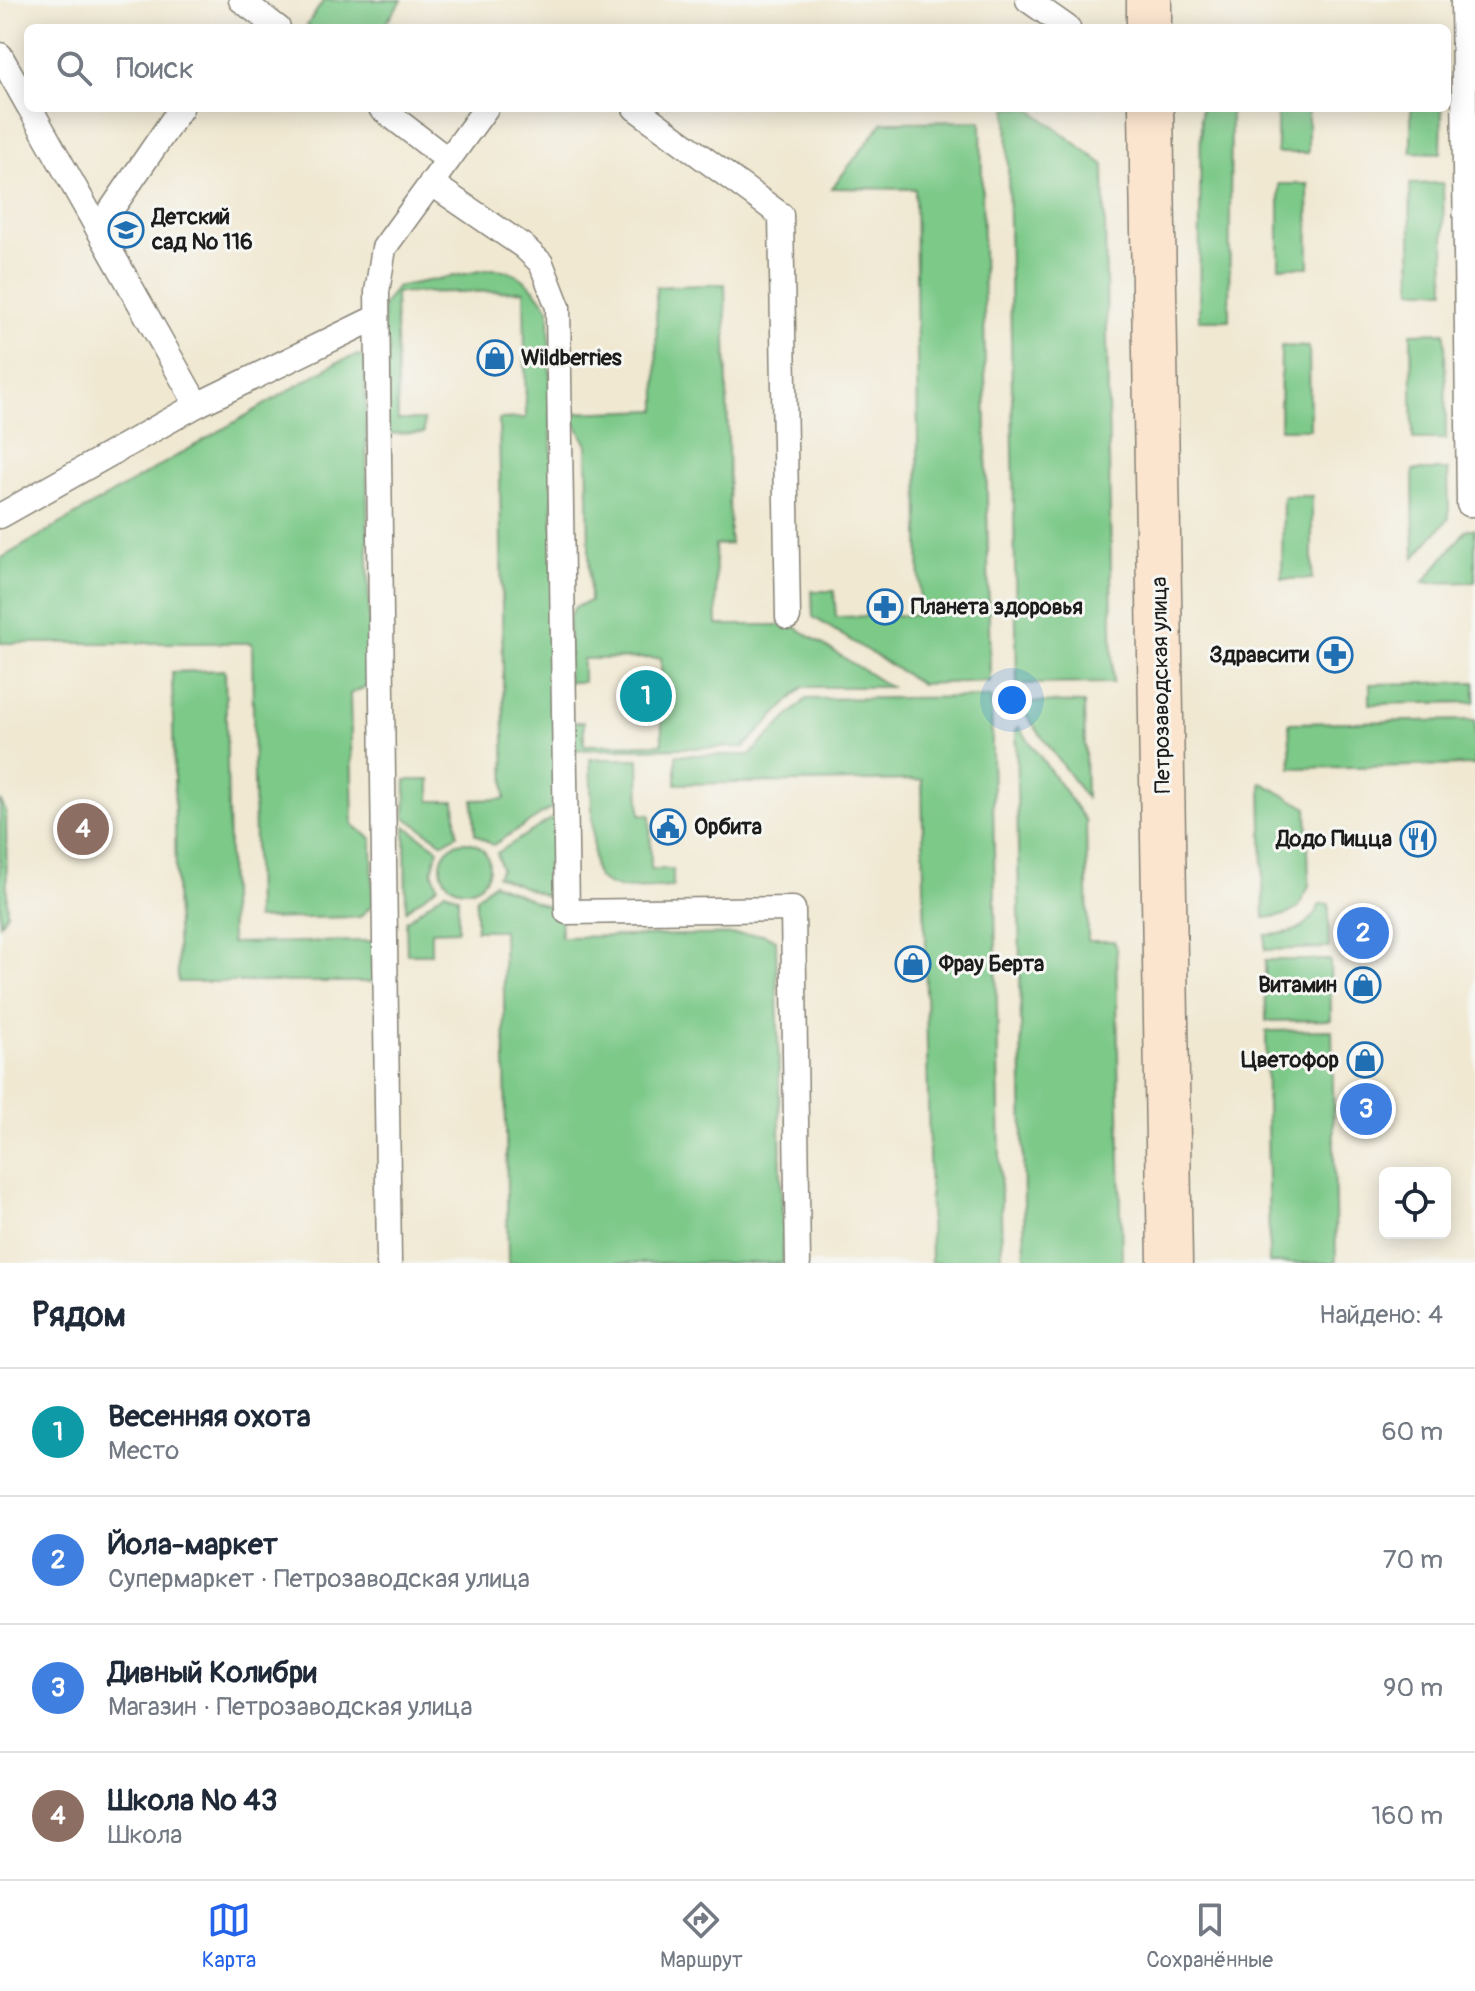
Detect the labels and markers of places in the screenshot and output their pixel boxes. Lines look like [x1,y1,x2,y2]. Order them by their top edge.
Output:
place label: Детский сад № 116 [150,203,253,256]
school or university icon: Детский сад № 116 [107,211,145,249]
shop icon: Wildberries [476,339,514,377]
place label: Wildberries [521,344,622,372]
pharmacy icon: Планета здоровья [866,588,904,626]
place label: Планета здоровья [911,593,1083,621]
pharmacy icon: Здравсити [1316,636,1354,674]
place label: Здравсити [1209,641,1309,669]
pin: 1 [620,666,672,726]
pin: 4 [57,799,109,859]
public building icon: Орбита [649,808,687,846]
place label: Орбита [694,813,762,841]
restaurant icon: Додо Пицца [1399,820,1437,858]
place label: Додо Пицца [1274,825,1392,853]
pin: 2 [1337,903,1389,963]
shop icon: Фрау Берта [894,945,932,983]
place label: Фрау Берта [938,950,1044,978]
shop icon: Витамин [1344,966,1382,1004]
place label: Витамин [1258,971,1337,999]
shop icon: Цветофор [1346,1041,1384,1079]
place label: Цветофор [1241,1046,1339,1074]
pin: 3 [1340,1079,1392,1139]

